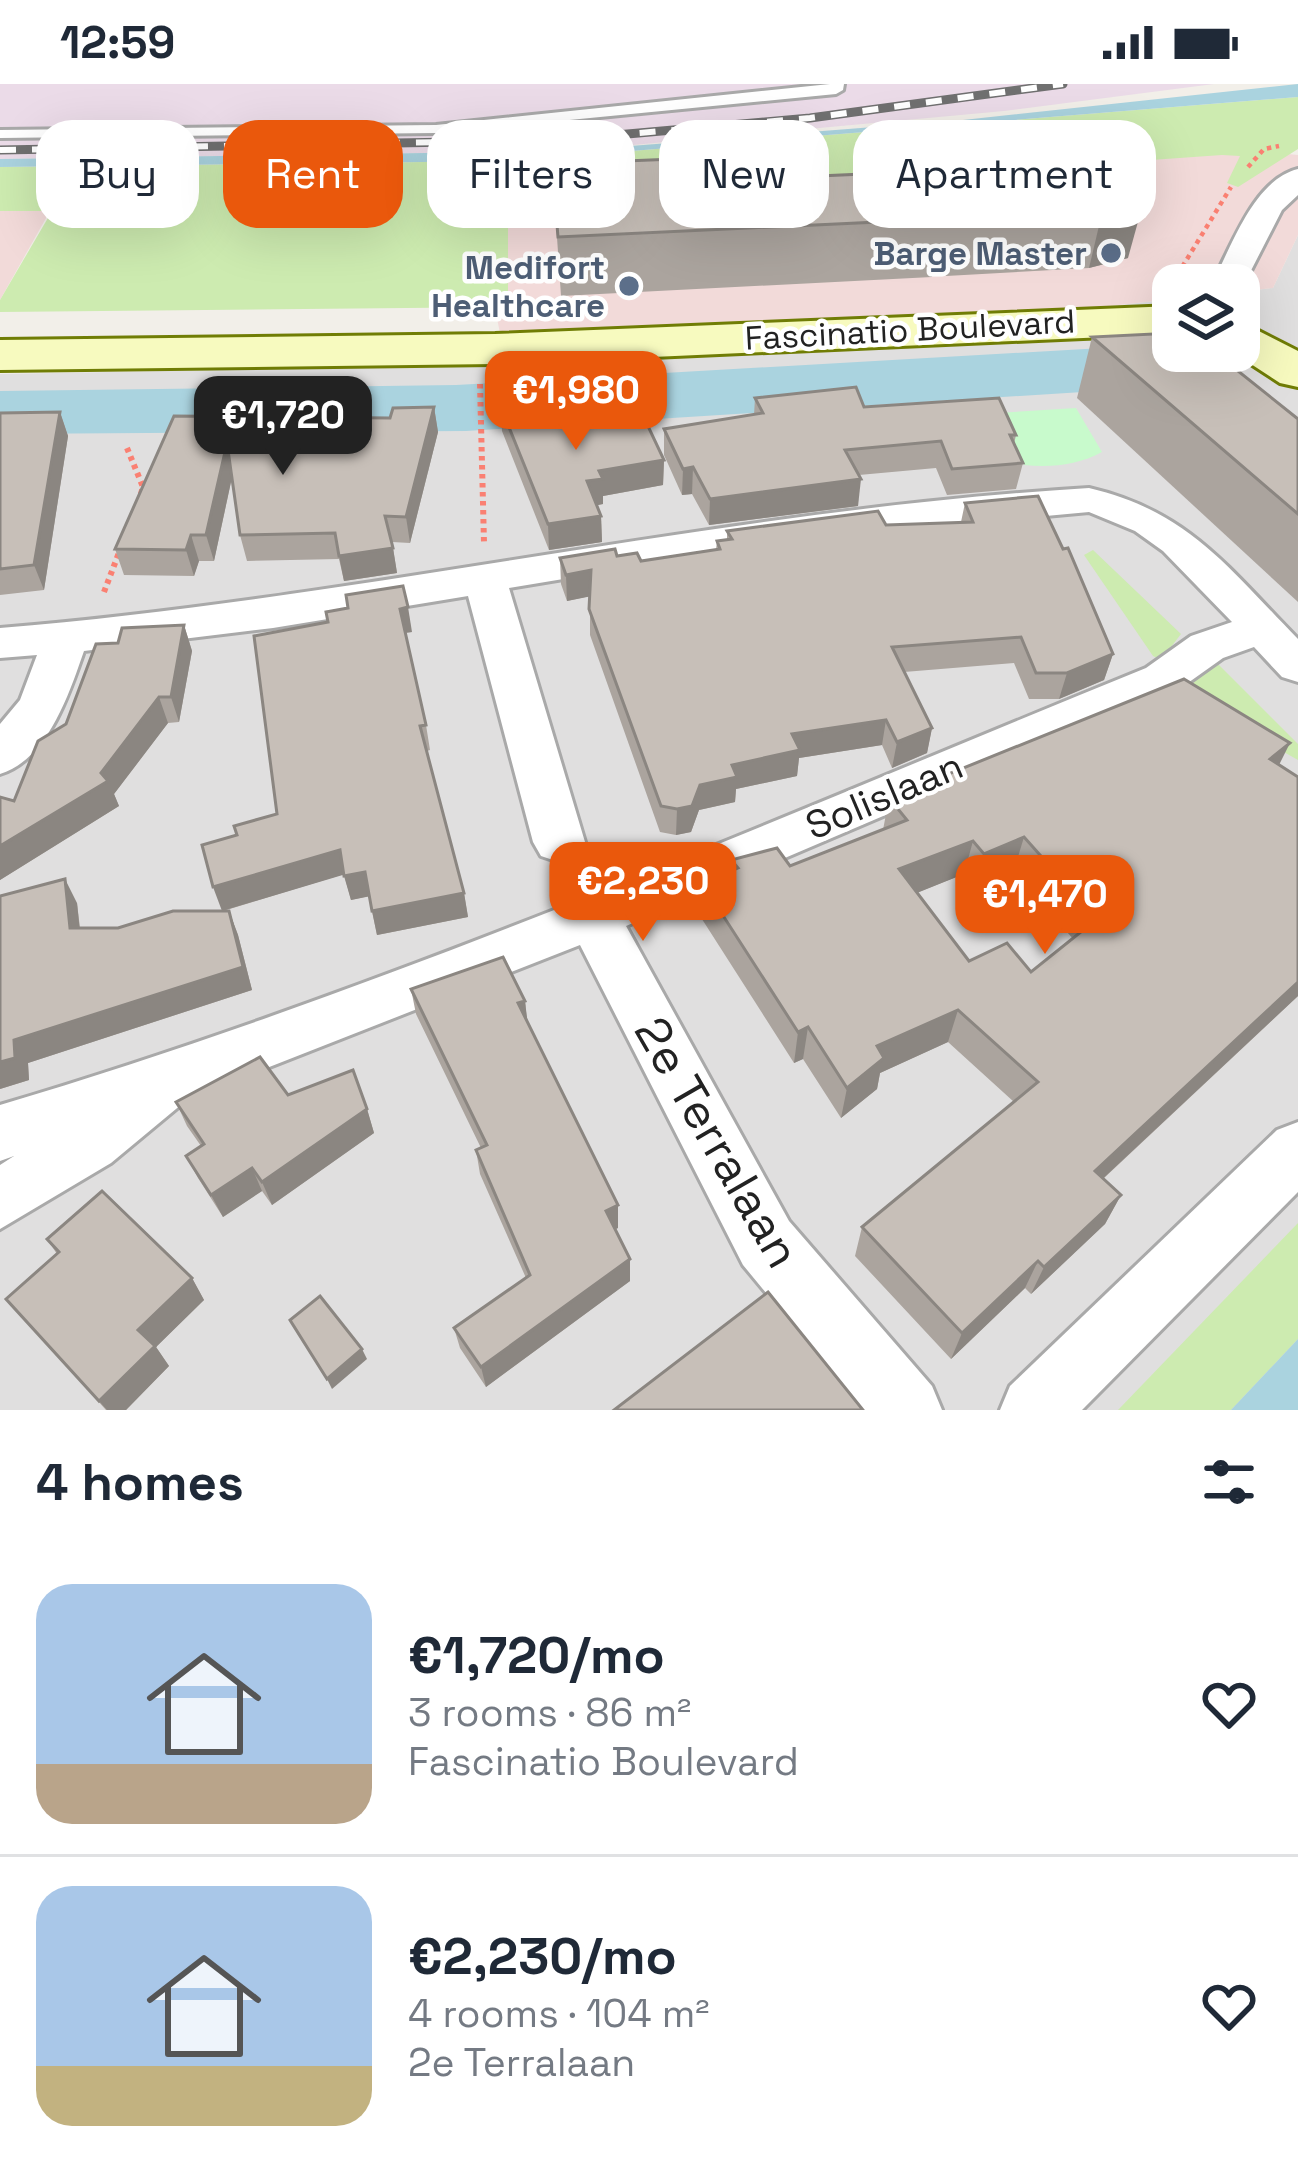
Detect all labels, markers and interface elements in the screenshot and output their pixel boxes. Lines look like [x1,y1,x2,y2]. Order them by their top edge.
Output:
text: 12:59 [60,14,175,71]
chip: Buy [36,120,199,228]
chip: Rent [223,120,403,228]
chip: Filters [427,120,635,228]
chip: New [659,120,829,228]
chip: Apartment [853,120,1156,228]
place label: Barge Master [873,233,1087,275]
marker: Barge Master [1098,240,1124,266]
place label: Medifort Healthcare [431,247,605,327]
map controls [1152,264,1260,372]
button: layers [1152,264,1260,372]
marker: Medifort Healthcare [616,273,642,299]
street label: Fascinatio Boulevard [744,300,1076,360]
pin: €1,980 [478,351,674,453]
text: €1,980 [512,365,640,414]
pin: €1,720 [185,376,381,478]
text: €1,720 [221,390,345,439]
street label: Solislaan [798,740,970,850]
pin: €2,230 [545,842,741,944]
pin: €1,470 [947,855,1143,957]
text: €2,230 [576,856,710,905]
text: €1,470 [982,869,1108,918]
street label: 2e Terralaan [621,1006,814,1279]
icon: filters [1196,1449,1262,1515]
text: 4 homes [36,1450,244,1515]
text: €1,720/mo [408,1623,665,1688]
icon: home [132,1632,276,1776]
icon: heart [1196,1671,1262,1737]
text: 3 rooms · 86 m² [408,1688,691,1737]
text: Fascinatio Boulevard [408,1737,799,1786]
text: €2,230/mo [408,1924,677,1989]
icon: home [132,1934,276,2078]
icon: heart [1196,1973,1262,2039]
text: 4 rooms · 104 m² [408,1989,710,2038]
text: 2e Terralaan [408,2038,635,2087]

